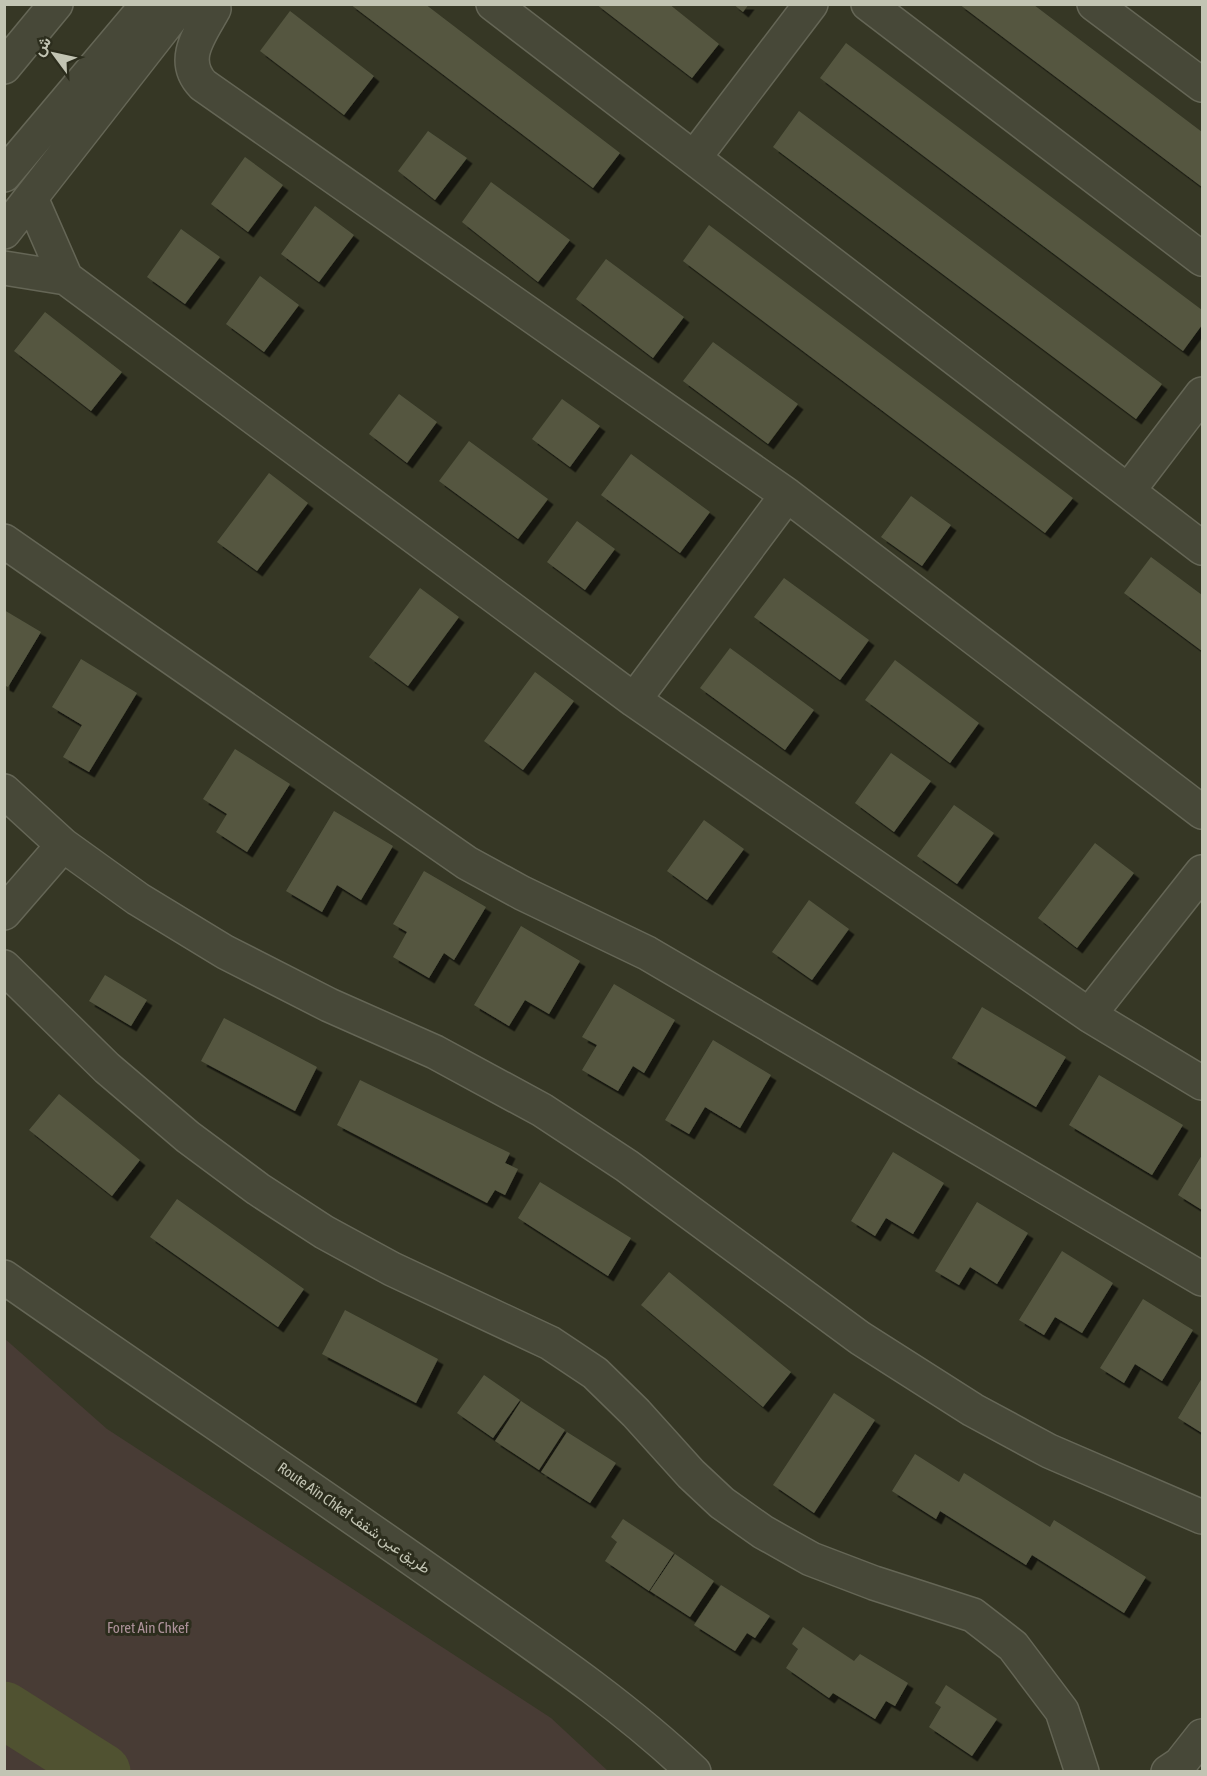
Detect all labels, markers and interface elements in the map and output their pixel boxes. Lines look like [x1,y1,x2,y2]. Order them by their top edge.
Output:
north arrow [24,24,84,84]
text: ش [29,33,55,59]
street label: Route Aïn Chkef طريق عين شقف [274,1458,434,1579]
park label: Foret Ain Chkef [107,1619,189,1636]

